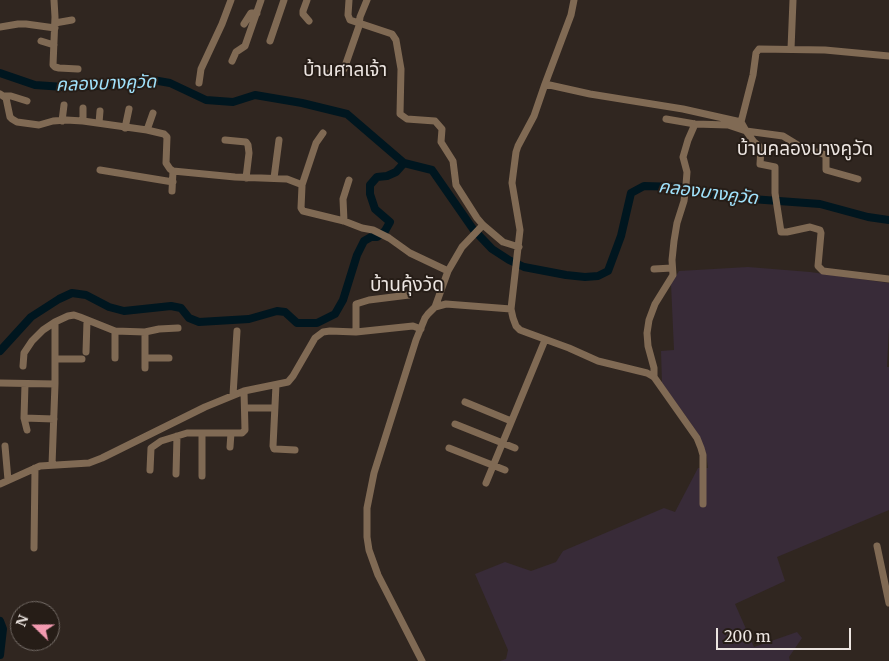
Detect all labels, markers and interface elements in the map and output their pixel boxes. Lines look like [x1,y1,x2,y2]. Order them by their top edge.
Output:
district label: บ้านศาลเจ้า [303,60,387,82]
water label: คลองบางคูวัด [56,71,156,97]
district label: บ้านคลองบางคูวัด [737,139,873,161]
water label: คลองบางคูวัด [657,176,759,210]
district label: บ้านคุ้งวัด [370,275,444,297]
north arrow [10,601,60,651]
text: N [12,612,32,629]
scale bar [719,618,854,650]
text: 200 m [724,627,771,646]

